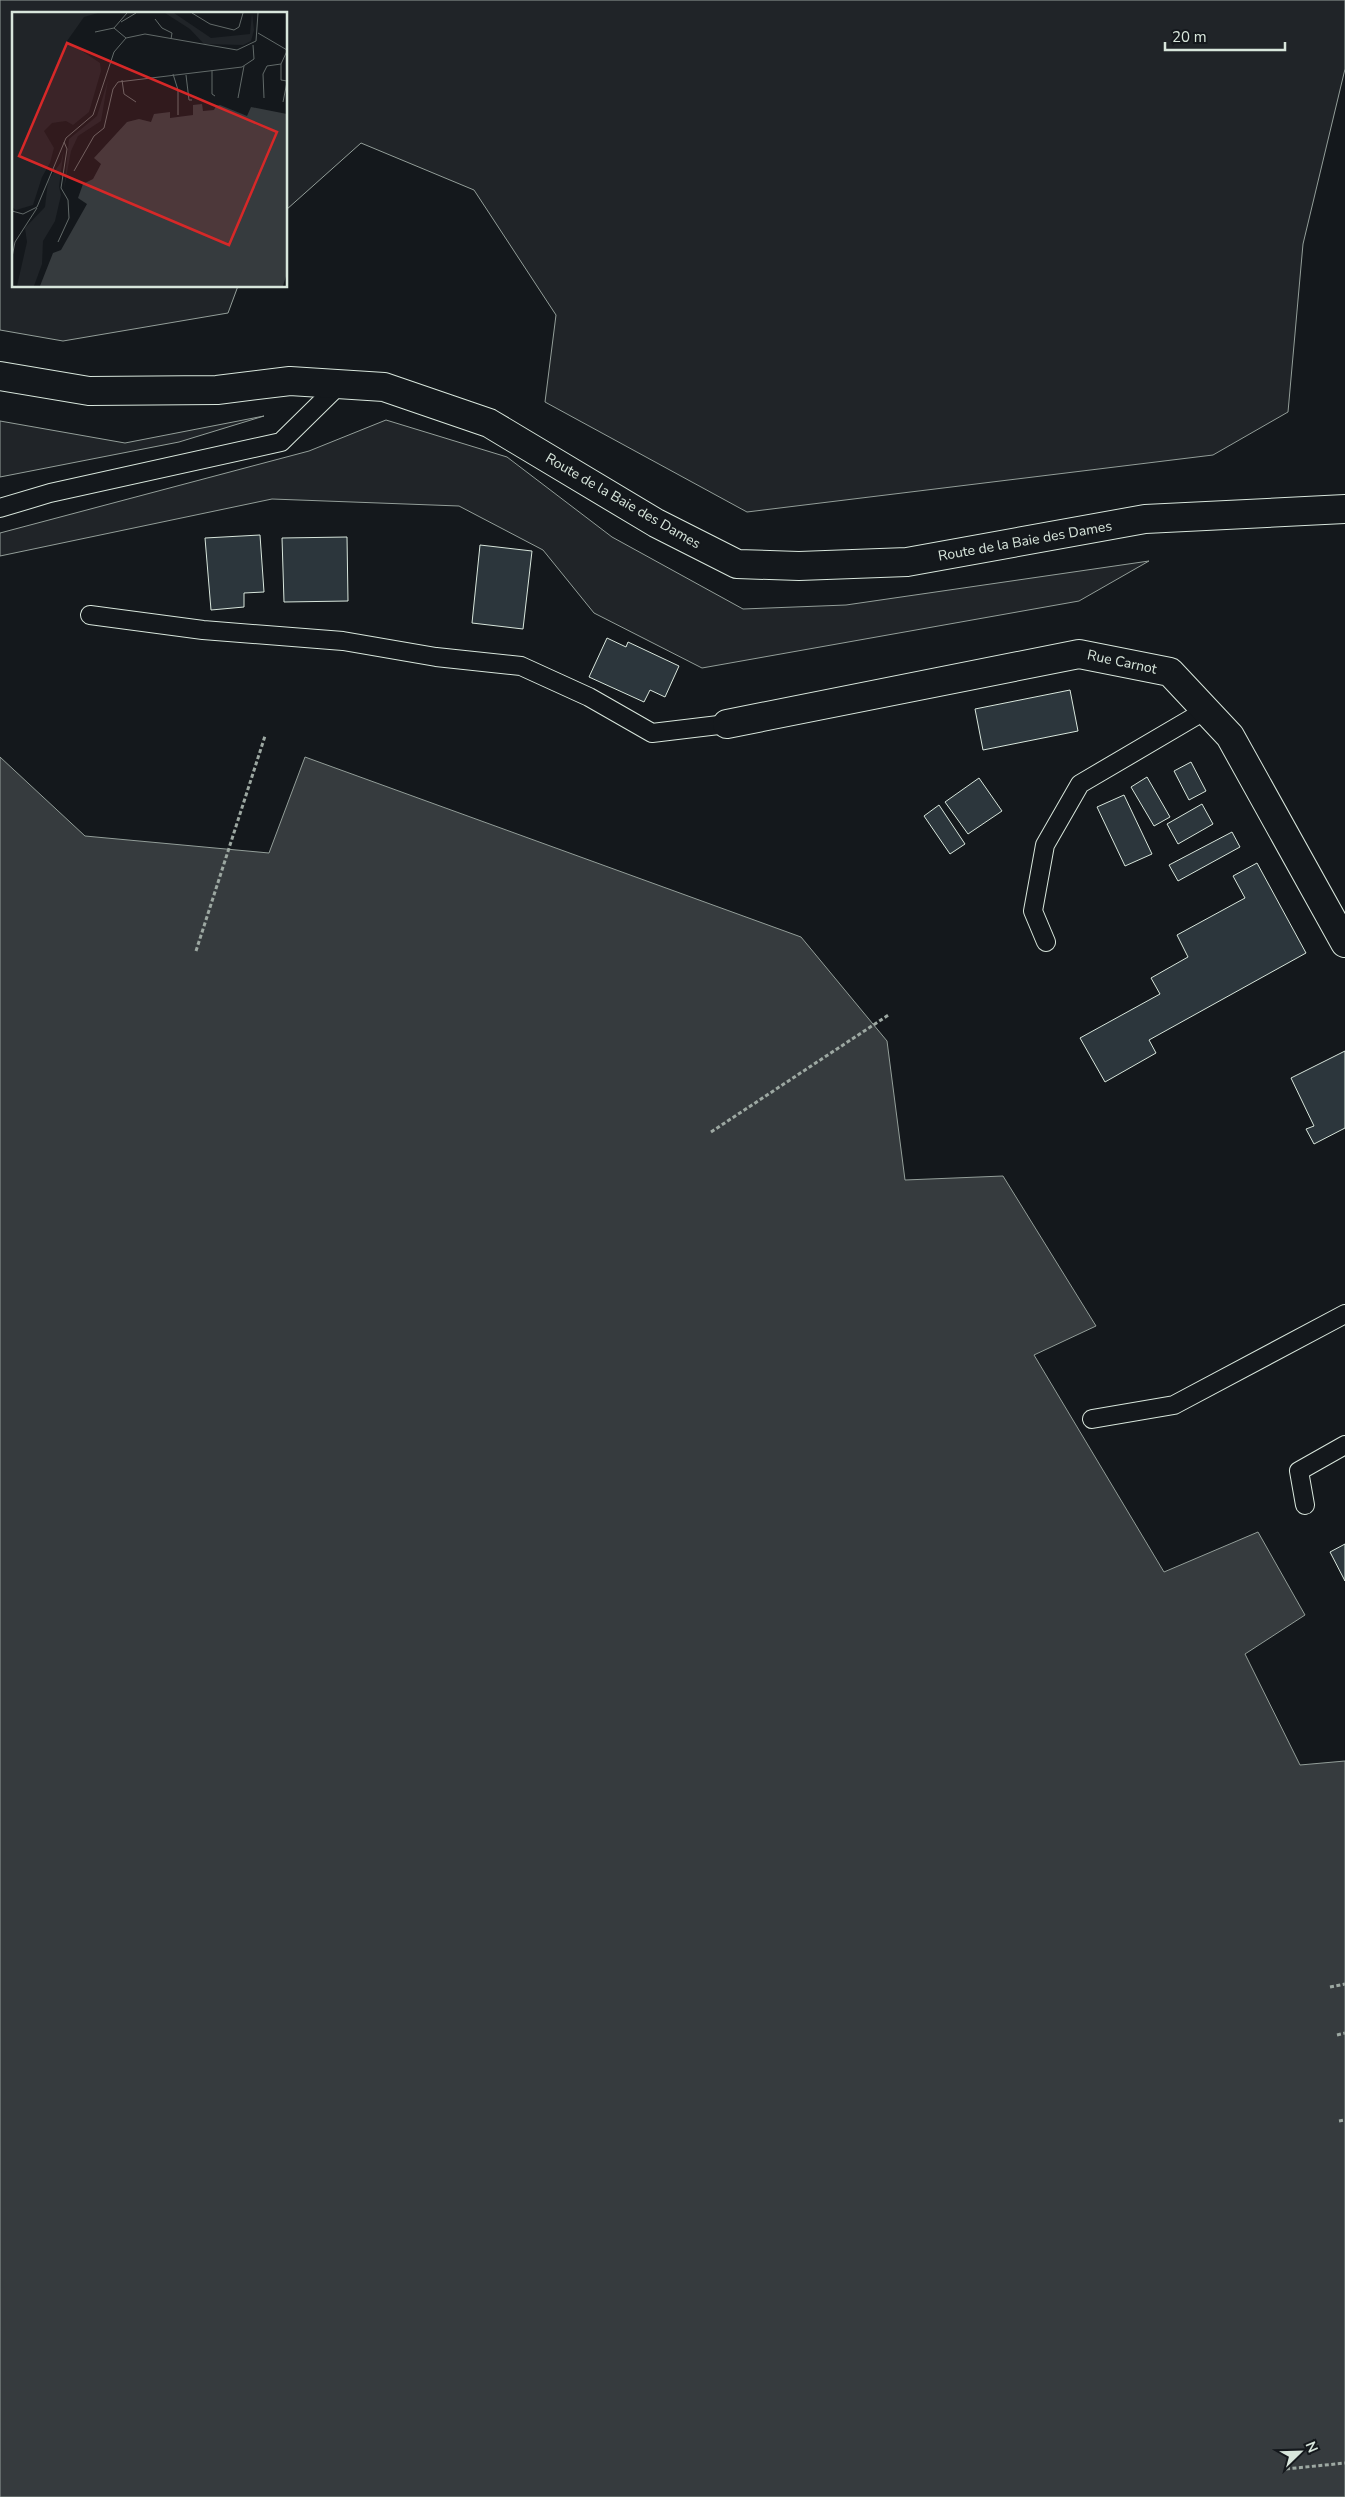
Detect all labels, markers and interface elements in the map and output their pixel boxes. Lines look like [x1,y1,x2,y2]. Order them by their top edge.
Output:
inset map [12,12,288,288]
scale bar [1165,20,1285,52]
text: 20 m [1172,27,1207,47]
street label: Route de la Baie des Dames [542,449,704,553]
street label: Route de la Baie des Dames [937,516,1114,566]
street label: Rue Carnot [1086,645,1159,679]
north arrow [1275,2427,1325,2477]
text: N [1301,2439,1322,2456]

